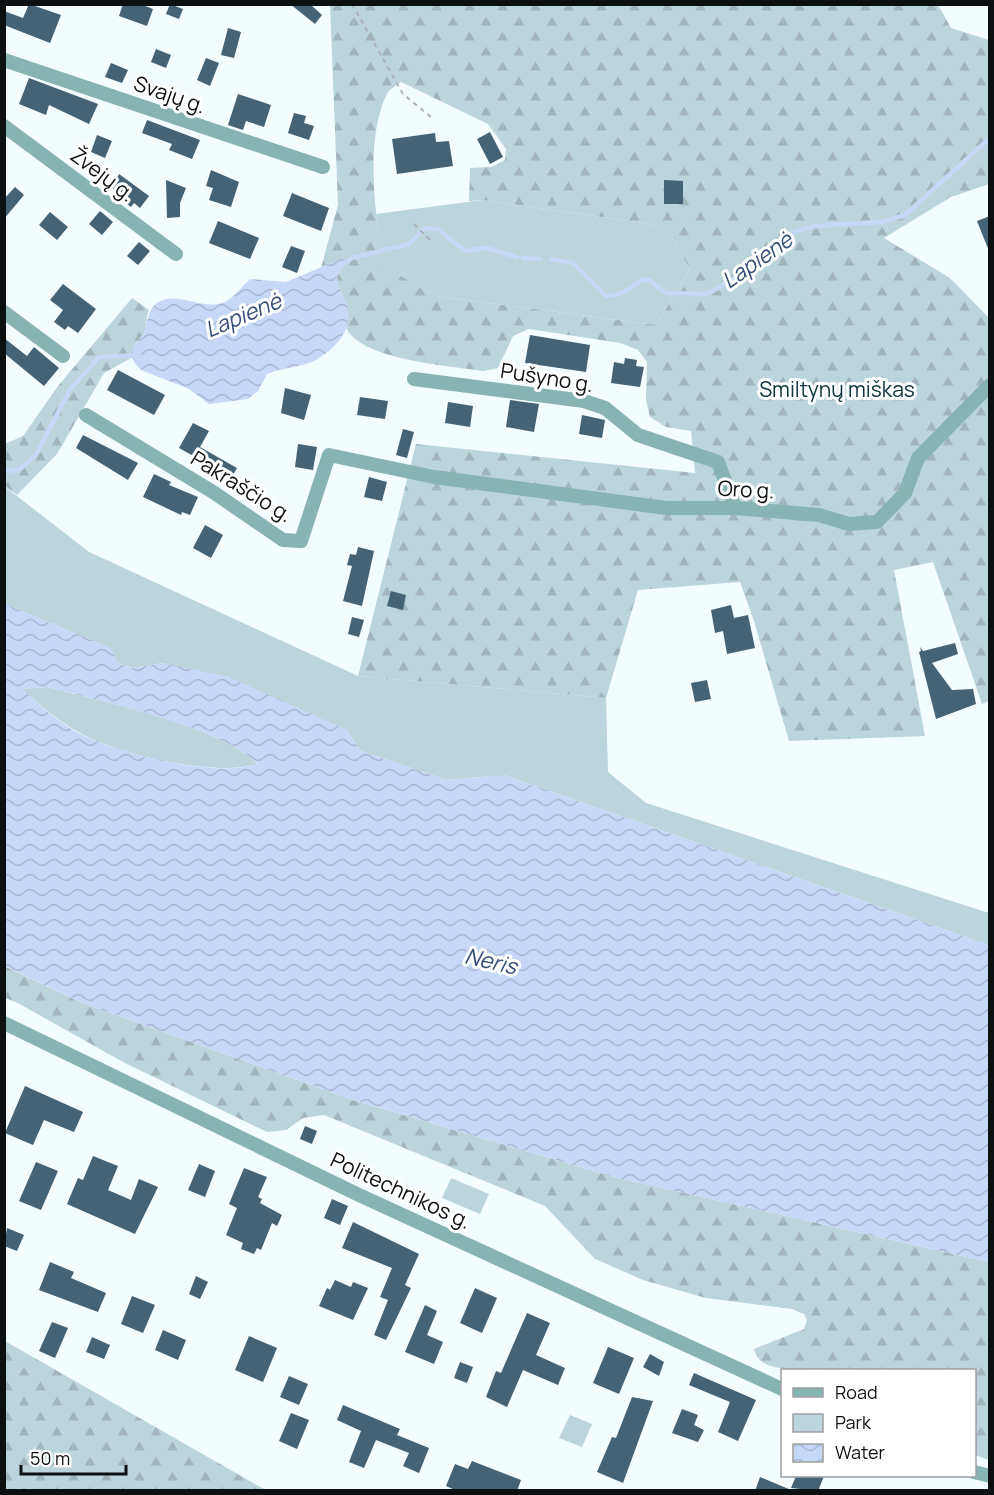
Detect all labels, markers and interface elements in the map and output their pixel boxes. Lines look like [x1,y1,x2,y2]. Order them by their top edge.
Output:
street label: Svajų g. [130,69,210,119]
street label: Žvejų g. [65,141,141,207]
water label: Lapienė [716,224,799,295]
water label: Lapienė [200,285,287,344]
street label: Pušyno g. [499,356,595,398]
park label: Smiltynų miškas [759,375,915,403]
street label: Pakraščio g. [186,444,298,528]
street label: Oro g. [717,474,775,504]
water label: Neris [462,940,521,982]
street label: Politechnikos g. [326,1145,476,1235]
legend [781,1369,976,1477]
text: Road [835,1380,878,1404]
text: Park [835,1410,872,1434]
scale bar [21,1438,126,1476]
text: Water [835,1440,885,1464]
text: 50 m [30,1446,70,1470]

